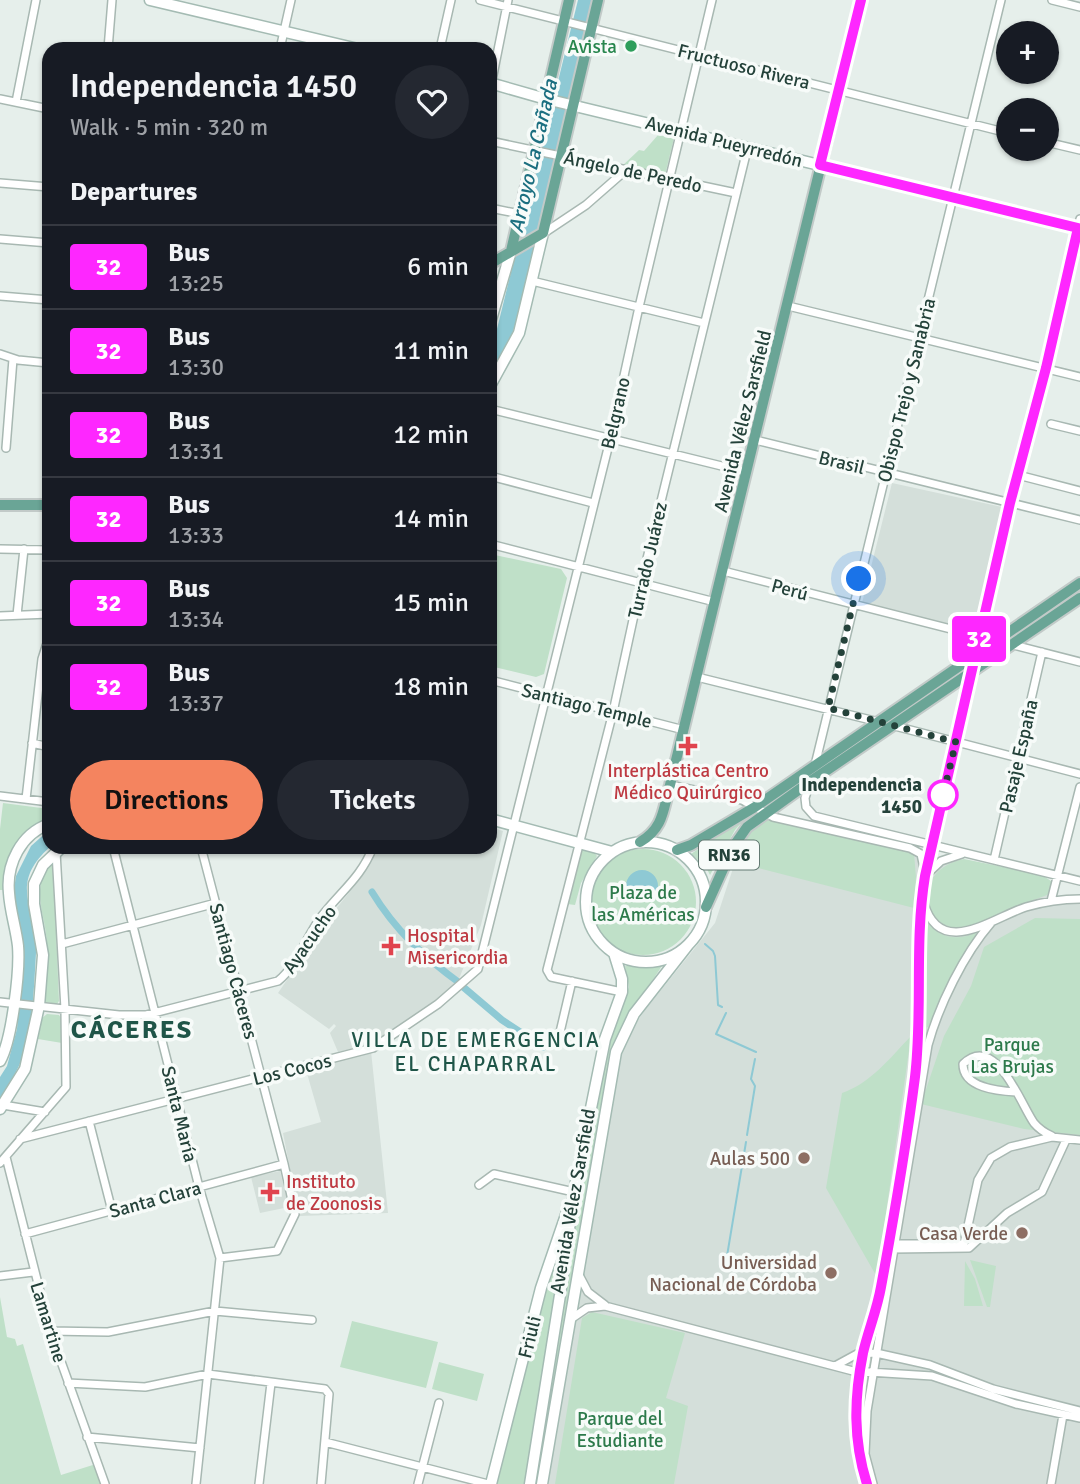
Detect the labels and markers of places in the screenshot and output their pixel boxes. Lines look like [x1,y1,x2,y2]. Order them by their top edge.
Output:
place label: Avista [568,35,617,59]
marker: Avista [623,38,639,54]
marker: Interplástica Centro Médico Quirúrgico [678,736,698,756]
place label: Interplástica Centro Médico Quirúrgico [607,759,769,805]
place label: Independencia 1450 [801,773,922,819]
marker: Independencia 1450 [928,780,958,810]
place label: Hospital Misericordia [407,924,508,970]
marker: Hospital Misericordia [381,936,401,956]
place label: Aulas 500 [710,1147,790,1171]
marker: Aulas 500 [796,1150,812,1166]
place label: Instituto de Zoonosis [286,1170,382,1216]
marker: Instituto de Zoonosis [260,1182,280,1202]
place label: Casa Verde [919,1222,1008,1246]
marker: Casa Verde [1014,1225,1030,1241]
place label: Universidad Nacional de Córdoba [649,1251,817,1297]
marker: Universidad Nacional de Córdoba [823,1265,839,1281]

